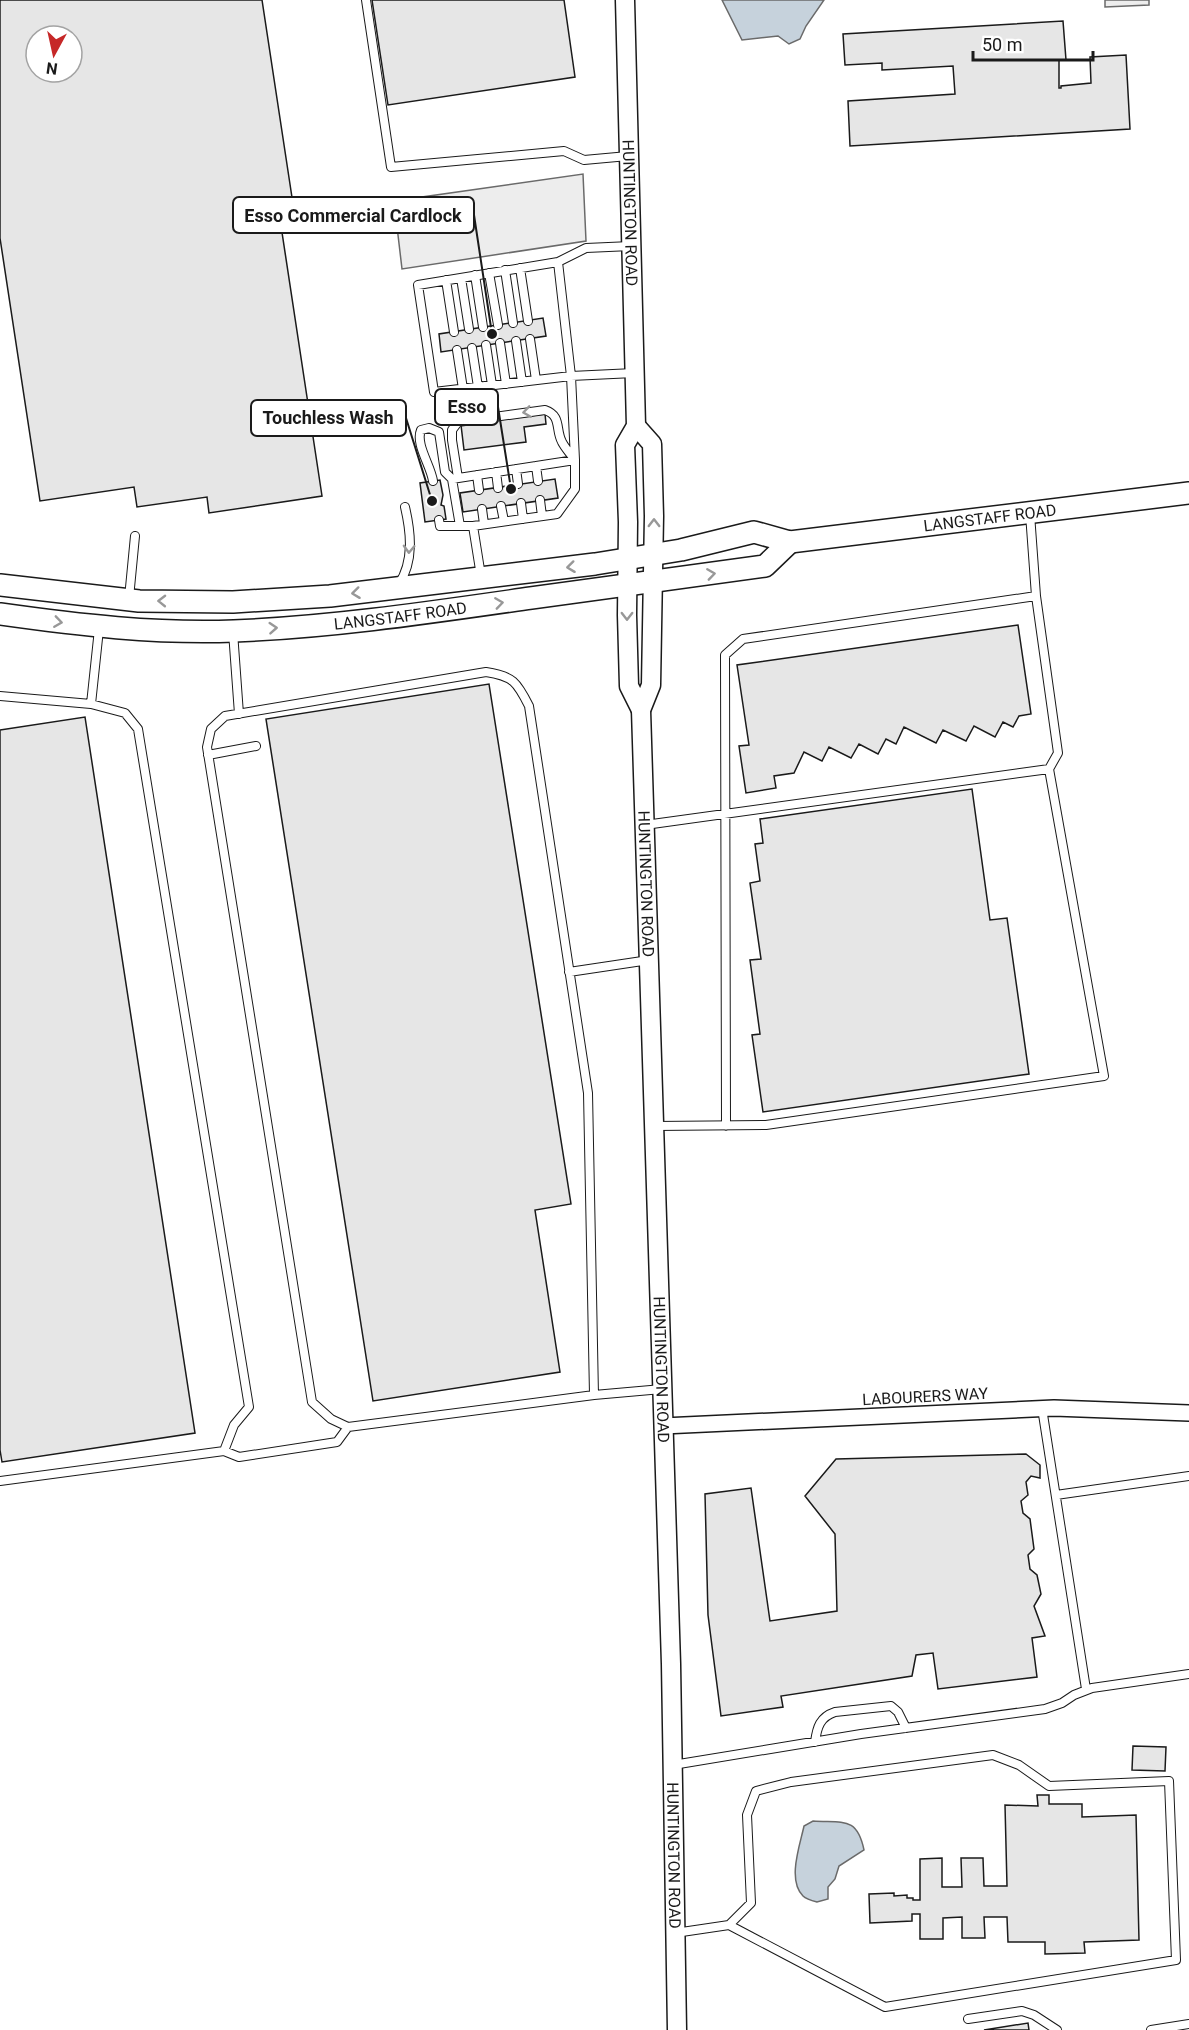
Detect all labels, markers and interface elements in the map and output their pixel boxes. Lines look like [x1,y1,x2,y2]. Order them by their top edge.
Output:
north arrow [24,24,84,84]
scale bar [973,24,1093,62]
text: 50 m [982,34,1022,55]
text: N [45,58,59,79]
street label: HUNTINGTON ROAD [619,139,641,286]
callout: Esso Commercial Cardlock [233,197,474,233]
text: Esso Commercial Cardlock [244,205,462,226]
callout: Esso [435,389,498,425]
text: Esso [448,396,486,417]
callout: Touchless Wash [251,400,406,436]
one-way arrow [523,406,532,418]
text: Touchless Wash [262,407,394,428]
street label: LANGSTAFF ROAD [922,500,1057,536]
one-way arrow [648,518,660,527]
one-way arrow [403,544,415,553]
one-way arrow [566,560,575,572]
one-way arrow [706,568,715,580]
one-way arrow [352,586,361,598]
one-way arrow [157,595,166,607]
one-way arrow [495,597,504,609]
street label: LANGSTAFF ROAD [333,598,468,634]
one-way arrow [621,612,633,621]
one-way arrow [53,615,63,628]
one-way arrow [269,622,278,635]
street label: HUNTINGTON ROAD [634,810,658,957]
street label: HUNTINGTON ROAD [649,1296,673,1443]
street label: LABOURERS WAY [862,1384,989,1409]
street label: HUNTINGTON ROAD [663,1782,684,1929]

